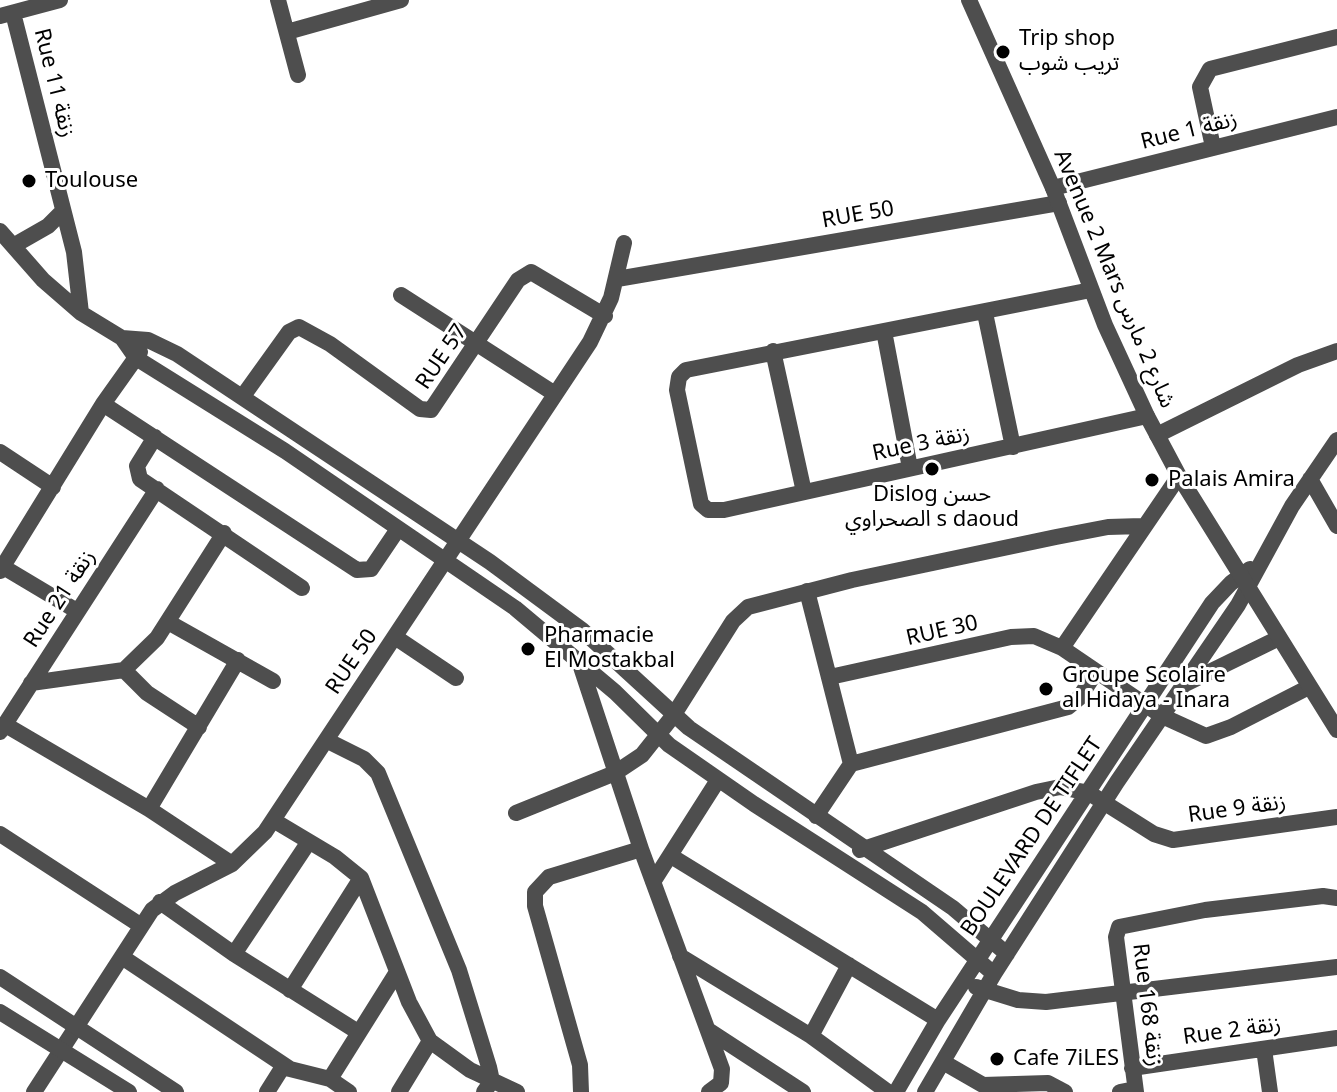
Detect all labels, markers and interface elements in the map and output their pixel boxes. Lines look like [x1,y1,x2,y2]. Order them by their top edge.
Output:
street label: Rue 11 زنقة [28,26,80,140]
place label: Trip shop تريب شوب [1019,26,1119,78]
marker: Trip shop تريب شوب [994,43,1012,61]
street label: Rue 1 زنقة [1138,106,1240,156]
street label: Avenue 2 Mars شارع 2 مارس [1048,146,1180,412]
place label: Toulouse [45,168,138,194]
marker: Toulouse [20,172,38,190]
street label: RUE 50 [820,196,896,234]
street label: RUE 57 [411,319,473,395]
street label: Rue 3 زنقة [870,421,972,467]
marker: Dislog حسن الصحراوي s daoud [923,460,941,478]
place label: Palais Amira [1168,467,1295,493]
marker: Palais Amira [1143,471,1161,489]
place label: Dislog حسن الصحراوي s daoud [845,482,1019,534]
street label: Rue 21 زنقة [19,545,101,653]
street label: RUE 30 [904,610,980,652]
place label: Pharmacie El Mostakbal [544,623,675,674]
street label: RUE 50 [321,624,383,700]
marker: Pharmacie El Mostakbal [519,640,537,658]
place label: Groupe Scolaire al Hidaya - Inara [1062,663,1230,714]
marker: Groupe Scolaire al Hidaya - Inara [1037,680,1055,698]
street label: BOULEVARD DE TIFLET [956,733,1108,941]
street label: Rue 9 زنقة [1186,789,1288,829]
street label: Rue 168 زنقة [1126,942,1168,1068]
street label: Rue 2 زنقة [1181,1011,1283,1051]
place label: Cafe 7iLES [1013,1046,1119,1072]
marker: Cafe 7iLES [988,1050,1006,1068]

